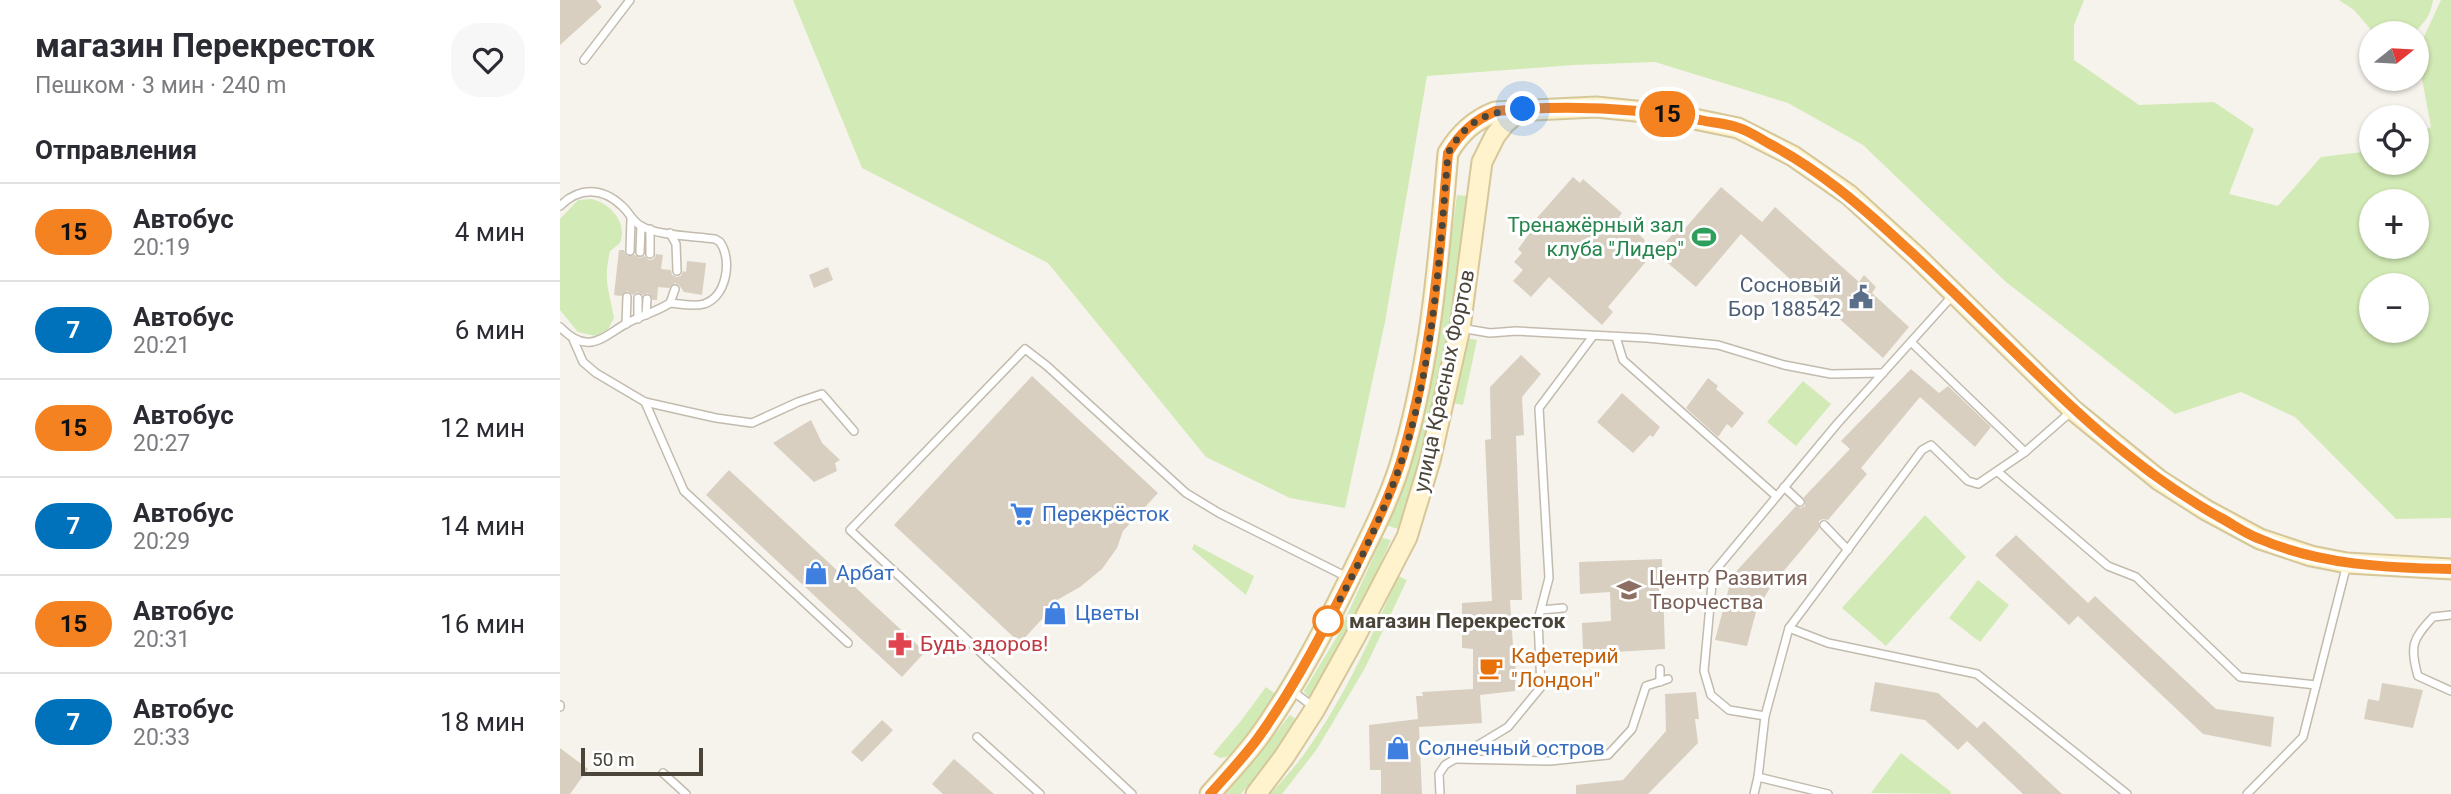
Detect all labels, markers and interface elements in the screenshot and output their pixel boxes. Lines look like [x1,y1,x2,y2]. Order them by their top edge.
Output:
north arrow [2359,21,2429,91]
map controls [2359,21,2429,343]
button: heart [451,23,525,97]
text: магазин Перекресток [35,26,375,65]
text: Пешком · 3 мин · 240 m [35,72,286,99]
your location [1505,91,1540,126]
line badge: 15 [1636,91,1698,137]
text: 15 [1653,100,1681,128]
button: locate [2359,105,2429,175]
text: Отправления [35,135,197,165]
button: + [2359,189,2429,259]
text: Автобус [133,204,234,234]
place label: Тренажёрный зал клуба "Лидер" [1507,213,1684,261]
text: 4 мин [455,217,525,247]
text: 15 [60,218,87,246]
sports icon: Тренажёрный зал клуба "Лидер" [1690,223,1718,251]
text: 20:19 [133,234,190,261]
street label: улица Красных Фортов [1409,267,1479,495]
place label: Сосновый Бор 188542 [1728,273,1841,321]
button: − [2359,273,2429,343]
public building icon: Сосновый Бор 188542 [1847,283,1875,311]
text: Автобус [133,302,234,332]
text: 6 мин [455,315,525,345]
text: 7 [67,316,80,344]
text: 20:21 [133,332,190,359]
text: Автобус [133,400,234,430]
text: 12 мин [440,413,525,443]
text: 15 [60,414,87,442]
text: 20:27 [133,430,190,457]
text: Автобус [133,498,234,528]
supermarket icon: Перекрёсток [1008,500,1036,528]
place label: Перекрёсток [1042,502,1170,526]
text: 14 мин [440,511,525,541]
text: 7 [67,512,80,540]
text: 20:29 [133,528,190,555]
shop icon: Арбат [802,559,830,587]
place label: Арбат [836,561,894,585]
place label: Центр Развития Творчества [1649,566,1808,614]
school or university icon: Центр Развития Творчества [1615,576,1643,604]
text: Автобус [133,596,234,626]
shop icon: Цветы [1041,599,1069,627]
place label: Цветы [1075,601,1140,625]
marker: магазин Перекресток [1313,606,1343,636]
text: 16 мин [440,609,525,639]
place label: магазин Перекресток [1349,609,1565,633]
text: 15 [60,610,87,638]
text: 20:31 [133,626,190,653]
pharmacy icon: Будь здоров! [886,630,914,658]
place label: Будь здоров! [920,632,1048,656]
place label: Кафетерий "Лондон" [1511,644,1619,692]
cafe icon: Кафетерий "Лондон" [1477,654,1505,682]
text: Автобус [133,694,234,724]
text: 18 мин [440,707,525,737]
text: 7 [67,708,80,736]
text: 20:33 [133,724,190,751]
shop icon: Солнечный остров [1384,734,1412,762]
place label: Солнечный остров [1418,736,1605,760]
scale bar [581,745,704,777]
text: 50 m [592,748,635,771]

